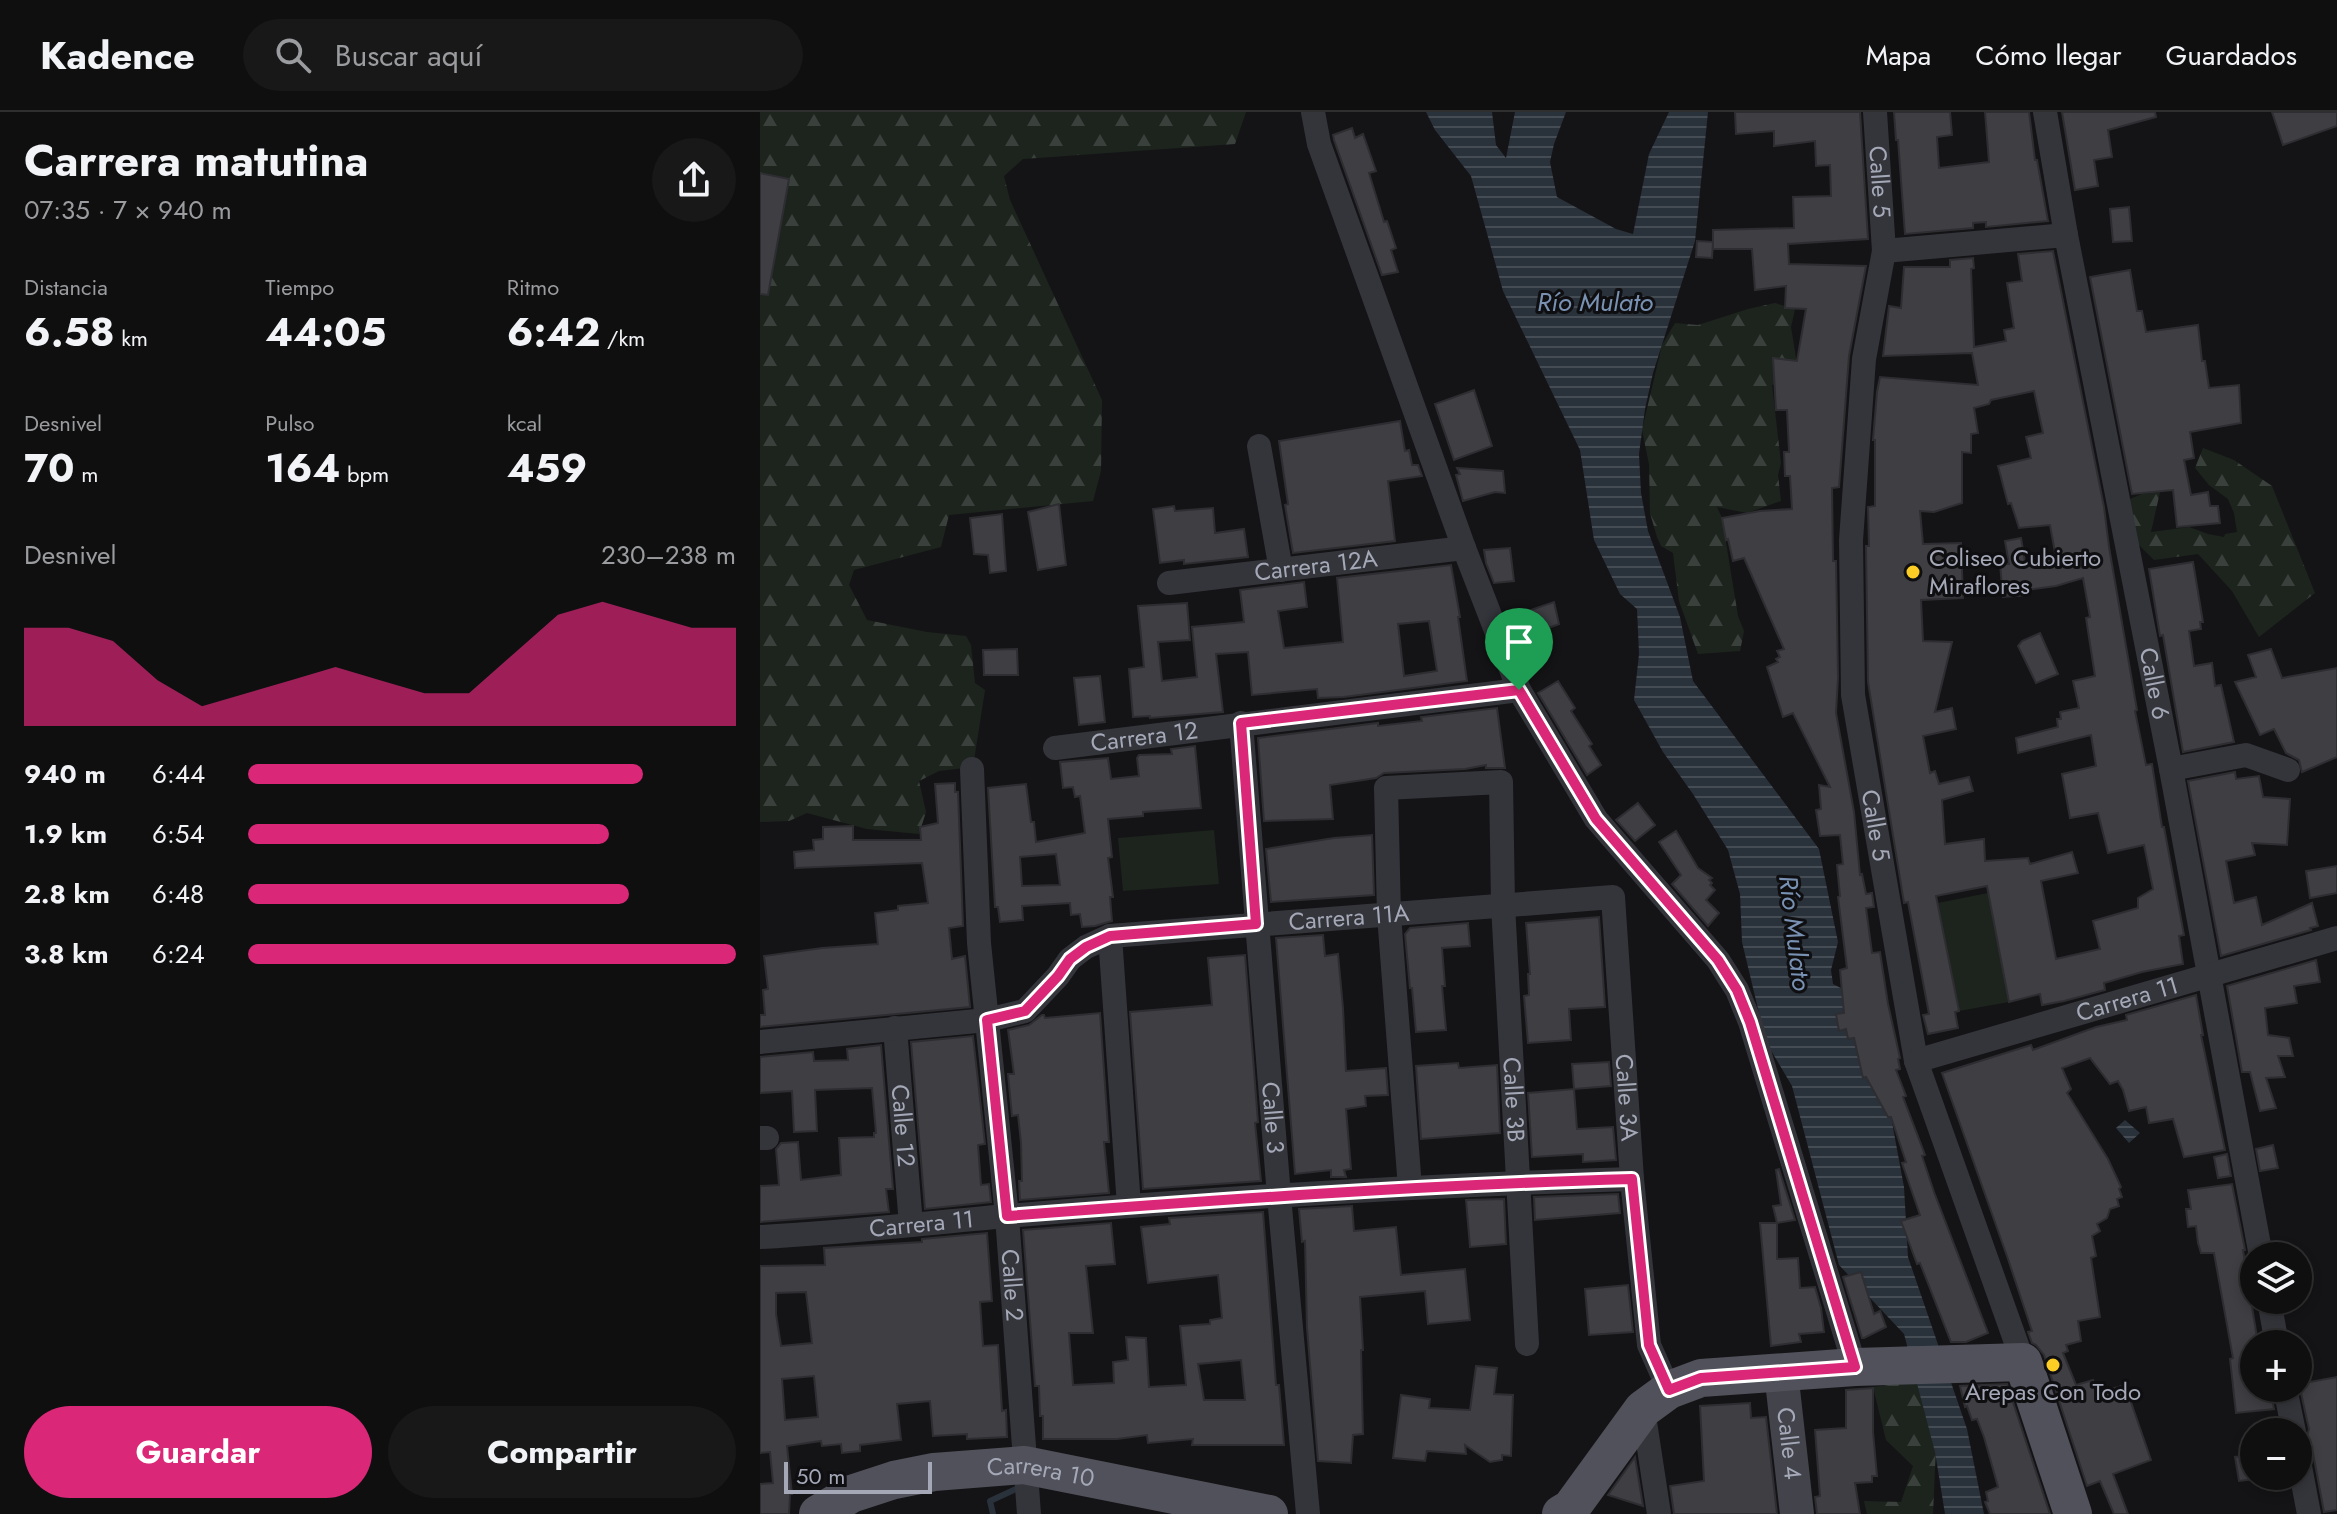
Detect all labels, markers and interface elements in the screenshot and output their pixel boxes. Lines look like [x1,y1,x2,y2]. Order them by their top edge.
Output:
search box [243,19,803,91]
text: Kadence [40,28,195,83]
icon: search [271,33,315,77]
text: Buscar aquí [335,34,482,77]
text: Mapa [1866,35,1931,76]
text: Cómo llegar [1975,35,2122,76]
text: Guardados [2166,35,2297,76]
text: Carrera matutina [24,129,369,193]
button: share [652,138,736,222]
street label: Calle 5 [1860,145,1900,219]
text: 07:35 · 7 × 940 m [24,191,232,229]
text: Distancia [24,271,108,303]
text: Tiempo [265,271,334,303]
text: Ritmo [507,271,559,303]
water label: Río Mulato [1537,283,1653,321]
text: 6.58 [24,303,115,361]
text: 44:05 [265,303,386,361]
text: 6:42 [507,303,600,361]
text: km [115,322,148,354]
text: /km [600,322,645,354]
text: Desnivel [24,407,102,439]
text: Pulso [265,407,314,439]
text: kcal [507,407,542,439]
text: 70 [24,439,75,497]
text: 164 [265,439,340,497]
text: 459 [507,439,587,497]
text: m [75,458,98,490]
text: bpm [340,458,389,490]
text: Desnivel [24,536,116,574]
text: 230–238 m [601,536,736,574]
street label: Carrera 12A [1252,540,1380,590]
place label: Coliseo Cubierto Miraflores [1929,540,2101,603]
marker: Coliseo Cubierto Miraflores [1904,563,1922,581]
pin [1485,608,1553,690]
icon: arrive [1497,620,1541,664]
street label: Calle 6 [2131,645,2179,722]
street label: Carrera 12 [1089,712,1200,760]
text: 940 m [24,755,106,793]
text: 6:44 [152,755,205,793]
street label: Calle 5 [1853,787,1899,864]
text: 1.9 km [24,815,107,853]
text: 6:54 [152,815,205,853]
water label: Río Mulato [1769,873,1821,993]
text: 2.8 km [24,875,110,913]
text: 6:48 [152,875,204,913]
street label: Carrera 11A [1287,895,1411,939]
text: 3.8 km [24,935,109,973]
text: 6:24 [152,935,205,973]
street label: Carrera 11 [2072,967,2182,1030]
street label: Calle 3A [1607,1053,1647,1142]
street label: Calle 3B [1494,1056,1534,1143]
street label: Calle 3 [1253,1081,1294,1155]
street label: Calle 12 [883,1083,924,1168]
street label: Carrera 11 [867,1201,975,1246]
map controls [2240,1242,2312,1490]
button: layers [2240,1242,2312,1314]
street label: Calle 2 [992,1248,1033,1323]
button: + [2240,1330,2312,1402]
marker: Arepas Con Todo [2044,1356,2062,1374]
place label: Arepas Con Todo [1965,1374,2141,1409]
street label: Calle 4 [1768,1405,1811,1482]
button: Guardar [24,1406,372,1498]
button: Compartir [388,1406,736,1498]
button: − [2240,1418,2312,1490]
street label: Carrera 10 [985,1447,1098,1496]
scale bar [784,1458,932,1494]
text: 50 m [796,1460,845,1492]

